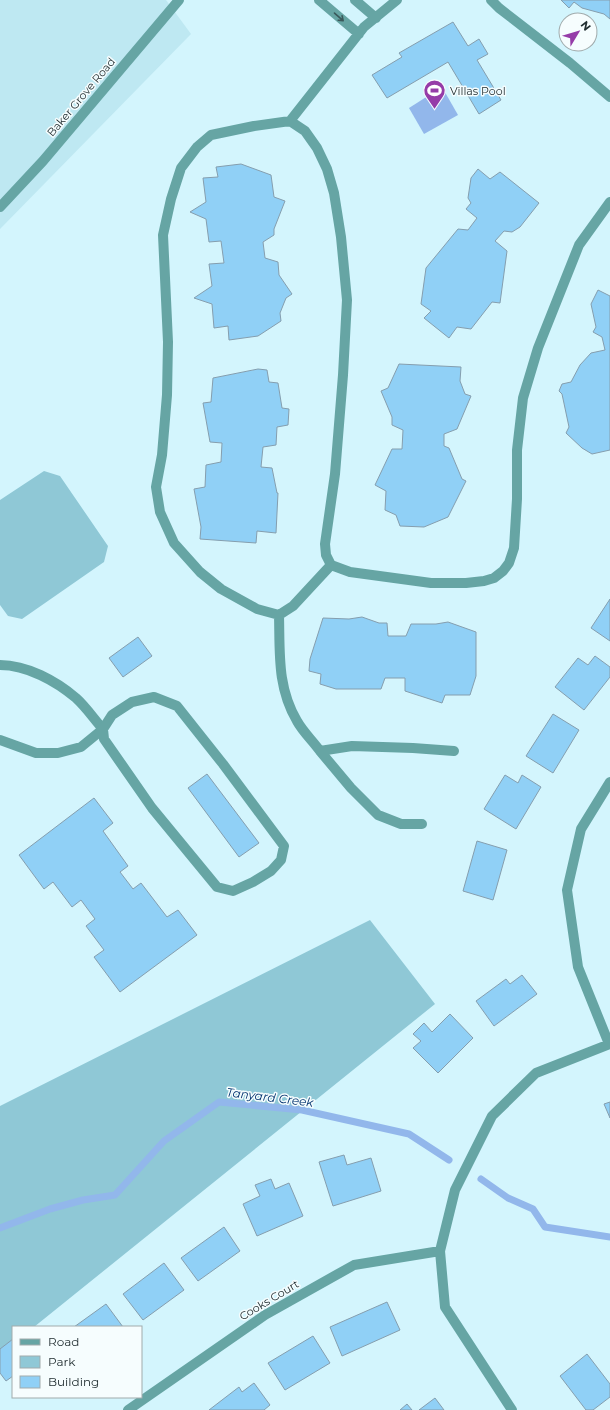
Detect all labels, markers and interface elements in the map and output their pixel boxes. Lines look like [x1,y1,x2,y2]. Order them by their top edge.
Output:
north arrow [558,12,598,52]
one-way arrow [334,13,344,22]
text: N [578,18,594,34]
street label: Baker Grove Road [44,55,118,139]
sports icon: Villas Pool [421,78,447,111]
place label: Villas Pool [450,84,506,98]
water label: Tanyard Creek [226,1084,315,1110]
street label: Cooks Court [237,1277,302,1323]
legend [12,1326,142,1398]
text: Road [48,1334,79,1349]
text: Park [48,1354,76,1369]
text: Building [48,1374,99,1389]

